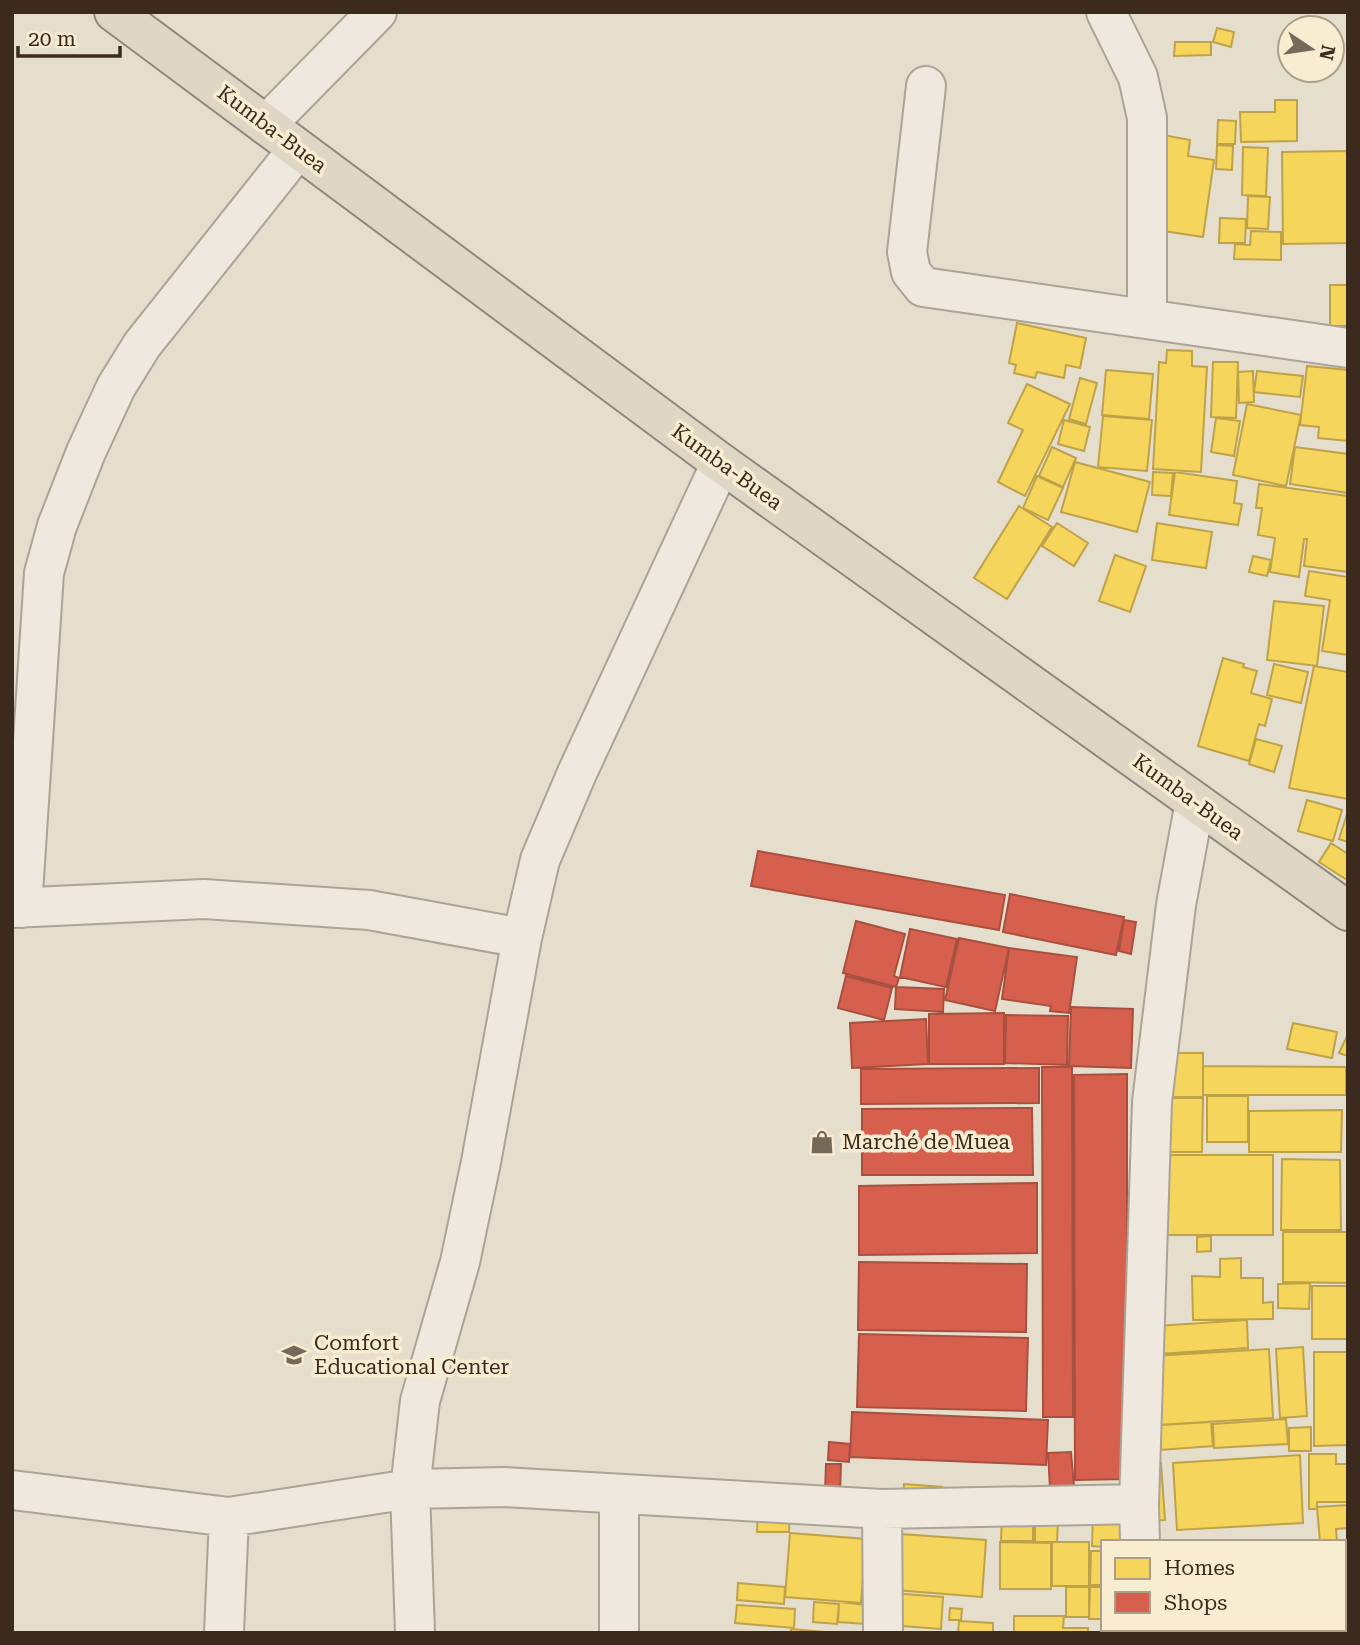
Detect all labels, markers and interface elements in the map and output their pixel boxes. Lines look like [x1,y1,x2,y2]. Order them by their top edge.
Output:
scale bar [18,14,119,58]
north arrow [1276,14,1346,84]
text: 20 m [28,27,76,51]
text: N [1314,43,1340,63]
street label: Kumba-Buea [213,80,332,178]
street label: Kumba-Buea [667,419,787,515]
street label: Kumba-Buea [1128,749,1248,845]
shop icon: Marché de Muea [808,1128,836,1156]
place label: Marché de Muea [842,1130,1010,1154]
place label: Comfort Educational Center [314,1331,510,1379]
school or university icon: Comfort Educational Center [280,1341,308,1369]
legend [1101,1540,1346,1631]
text: Homes [1164,1556,1235,1580]
text: Shops [1164,1591,1227,1615]

